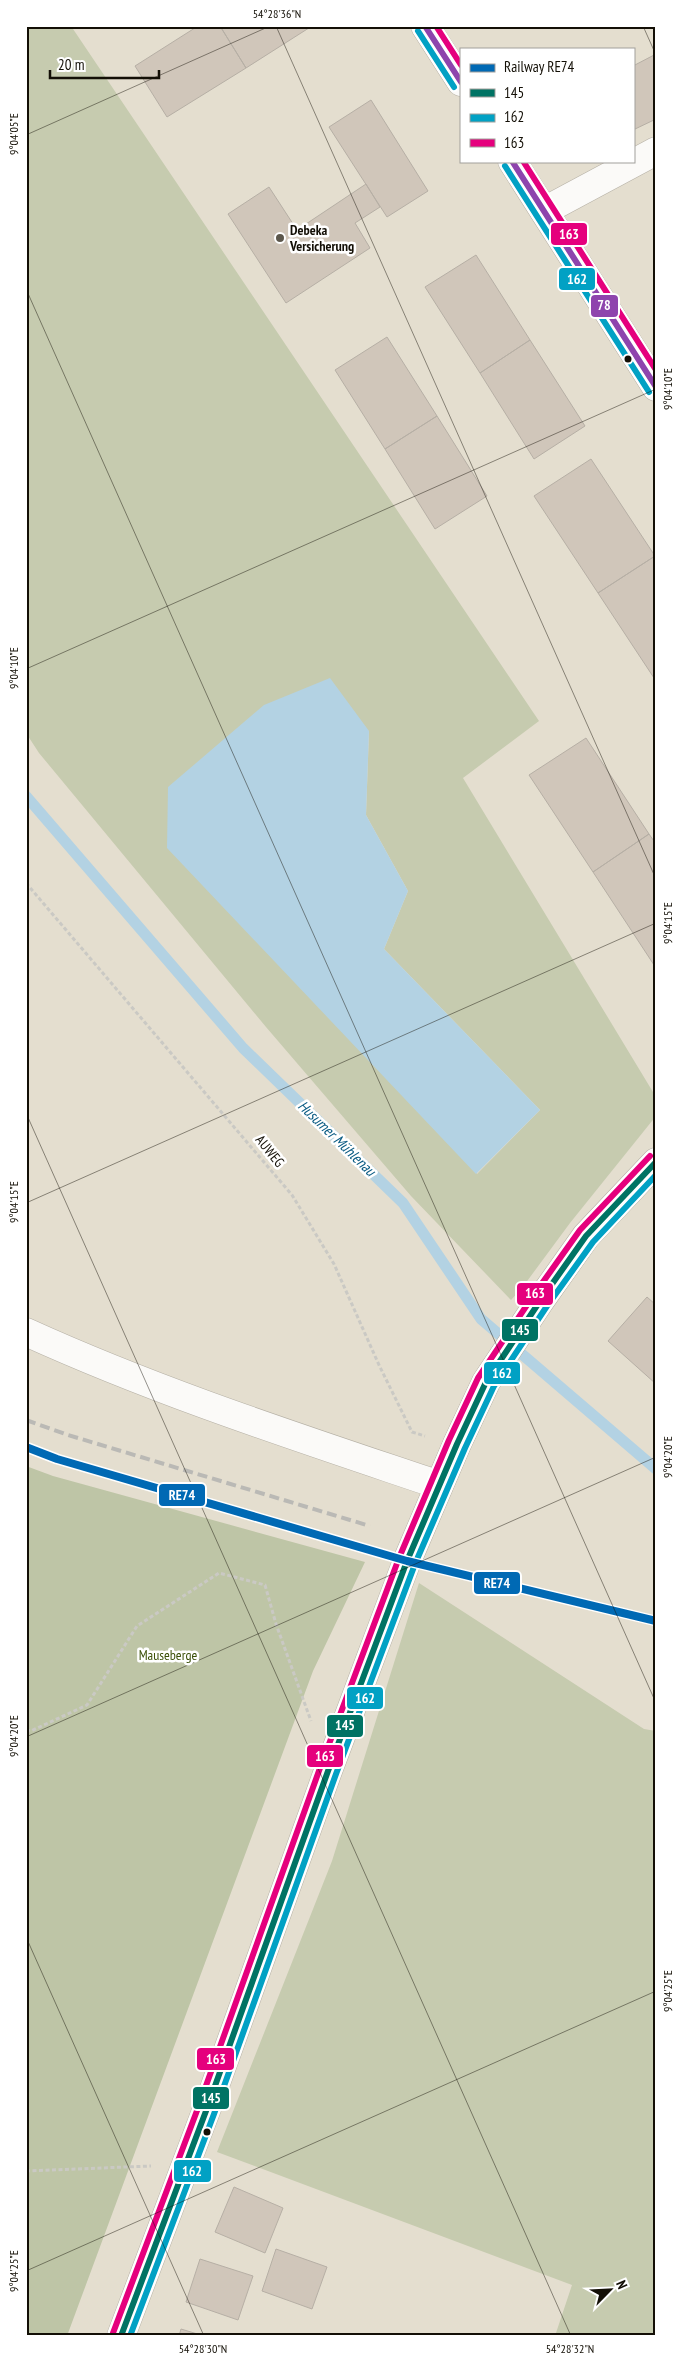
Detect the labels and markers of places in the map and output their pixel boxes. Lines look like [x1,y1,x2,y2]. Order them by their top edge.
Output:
place label: Debeka Versicherung [289,221,354,255]
marker: Debeka Versicherung [274,232,286,244]
unlabelled marker [623,354,633,364]
unlabelled marker [202,2127,212,2137]

